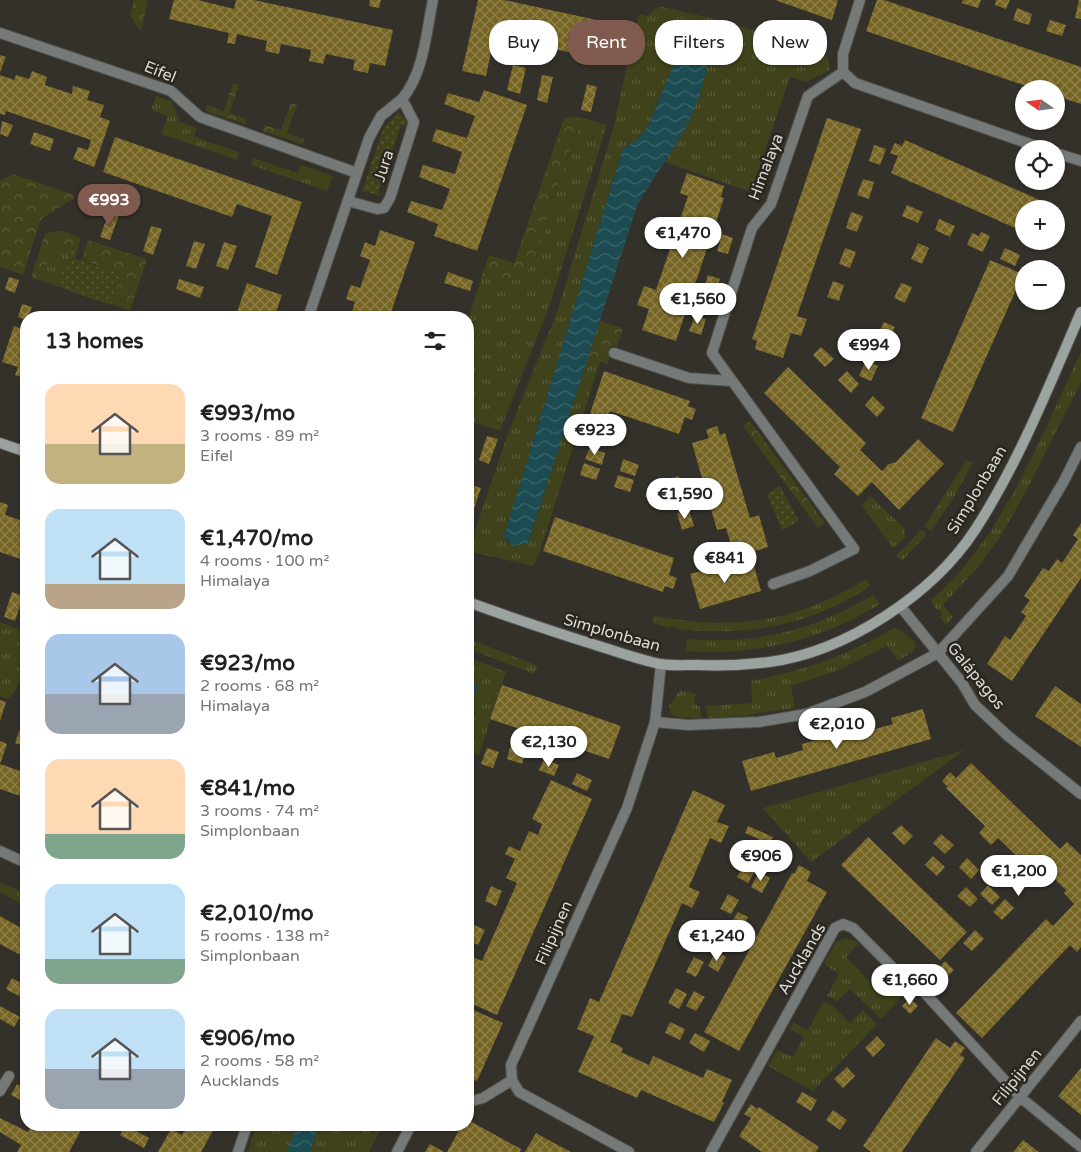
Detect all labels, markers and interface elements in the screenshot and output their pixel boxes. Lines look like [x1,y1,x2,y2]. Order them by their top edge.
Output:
chip: Buy [489,20,558,65]
chip: Rent [568,20,645,65]
chip: Filters [655,20,743,65]
chip: New [753,20,827,65]
street label: Eifel [141,57,179,87]
north arrow [1015,80,1065,130]
map controls [1015,80,1065,310]
street label: Himalaya [744,131,788,203]
button: locate [1015,140,1065,190]
street label: Jura [369,148,399,184]
pin: €993 [79,184,139,226]
text: €993 [88,190,130,210]
button: + [1015,200,1065,250]
pin: €1,470 [642,216,724,259]
text: €1,470 [656,223,710,243]
button: − [1015,260,1065,310]
pin: €1,560 [657,282,739,325]
text: €1,560 [670,289,726,309]
icon: filters [421,327,449,355]
pin: €994 [839,328,899,371]
text: 13 homes [45,329,144,354]
text: €994 [848,335,890,355]
text: €993/mo [200,401,295,426]
icon: home [85,404,145,464]
pin: €923 [565,414,625,456]
text: €923 [574,420,616,440]
text: 3 rooms · 89 m² [200,426,319,446]
street label: Simplonbaan [943,442,1011,538]
text: Eifel [200,446,233,466]
pin: €1,590 [644,478,726,520]
text: €1,590 [657,484,713,504]
text: €1,470/mo [200,526,313,551]
icon: home [85,529,145,589]
pin: €841 [695,542,755,584]
text: €841 [704,548,746,568]
text: 4 rooms · 100 m² [200,551,329,571]
text: Himalaya [200,571,270,591]
street label: Simplonbaan [561,610,663,656]
street label: Galápagos [943,638,1009,714]
text: €923/mo [200,651,295,676]
icon: home [85,654,145,714]
text: 2 rooms · 68 m² [200,676,319,696]
text: Himalaya [200,696,270,716]
pin: €2,010 [796,708,878,750]
text: €2,010 [809,714,865,734]
pin: €2,130 [508,726,590,768]
text: €2,130 [521,732,577,752]
text: €841/mo [200,776,295,801]
icon: home [85,779,145,839]
text: 3 rooms · 74 m² [200,801,319,821]
text: Simplonbaan [200,821,300,841]
pin: €906 [731,840,791,882]
text: €906 [740,846,782,866]
pin: €1,200 [978,854,1060,897]
text: €1,200 [991,861,1047,881]
street label: Filipijnen [531,898,577,968]
text: €2,010/mo [200,901,314,926]
icon: home [85,904,145,964]
pin: €1,240 [676,920,758,962]
street label: Aucklands [774,920,830,998]
text: 5 rooms · 138 m² [200,926,329,946]
text: €1,240 [689,926,745,946]
text: Simplonbaan [200,946,300,966]
pin: €1,660 [869,964,951,1006]
text: €1,660 [882,970,938,990]
text: €906/mo [200,1026,295,1051]
icon: home [85,1029,145,1089]
street label: Filipijnen [988,1044,1046,1110]
text: 2 rooms · 58 m² [200,1051,319,1071]
text: Aucklands [200,1071,279,1091]

